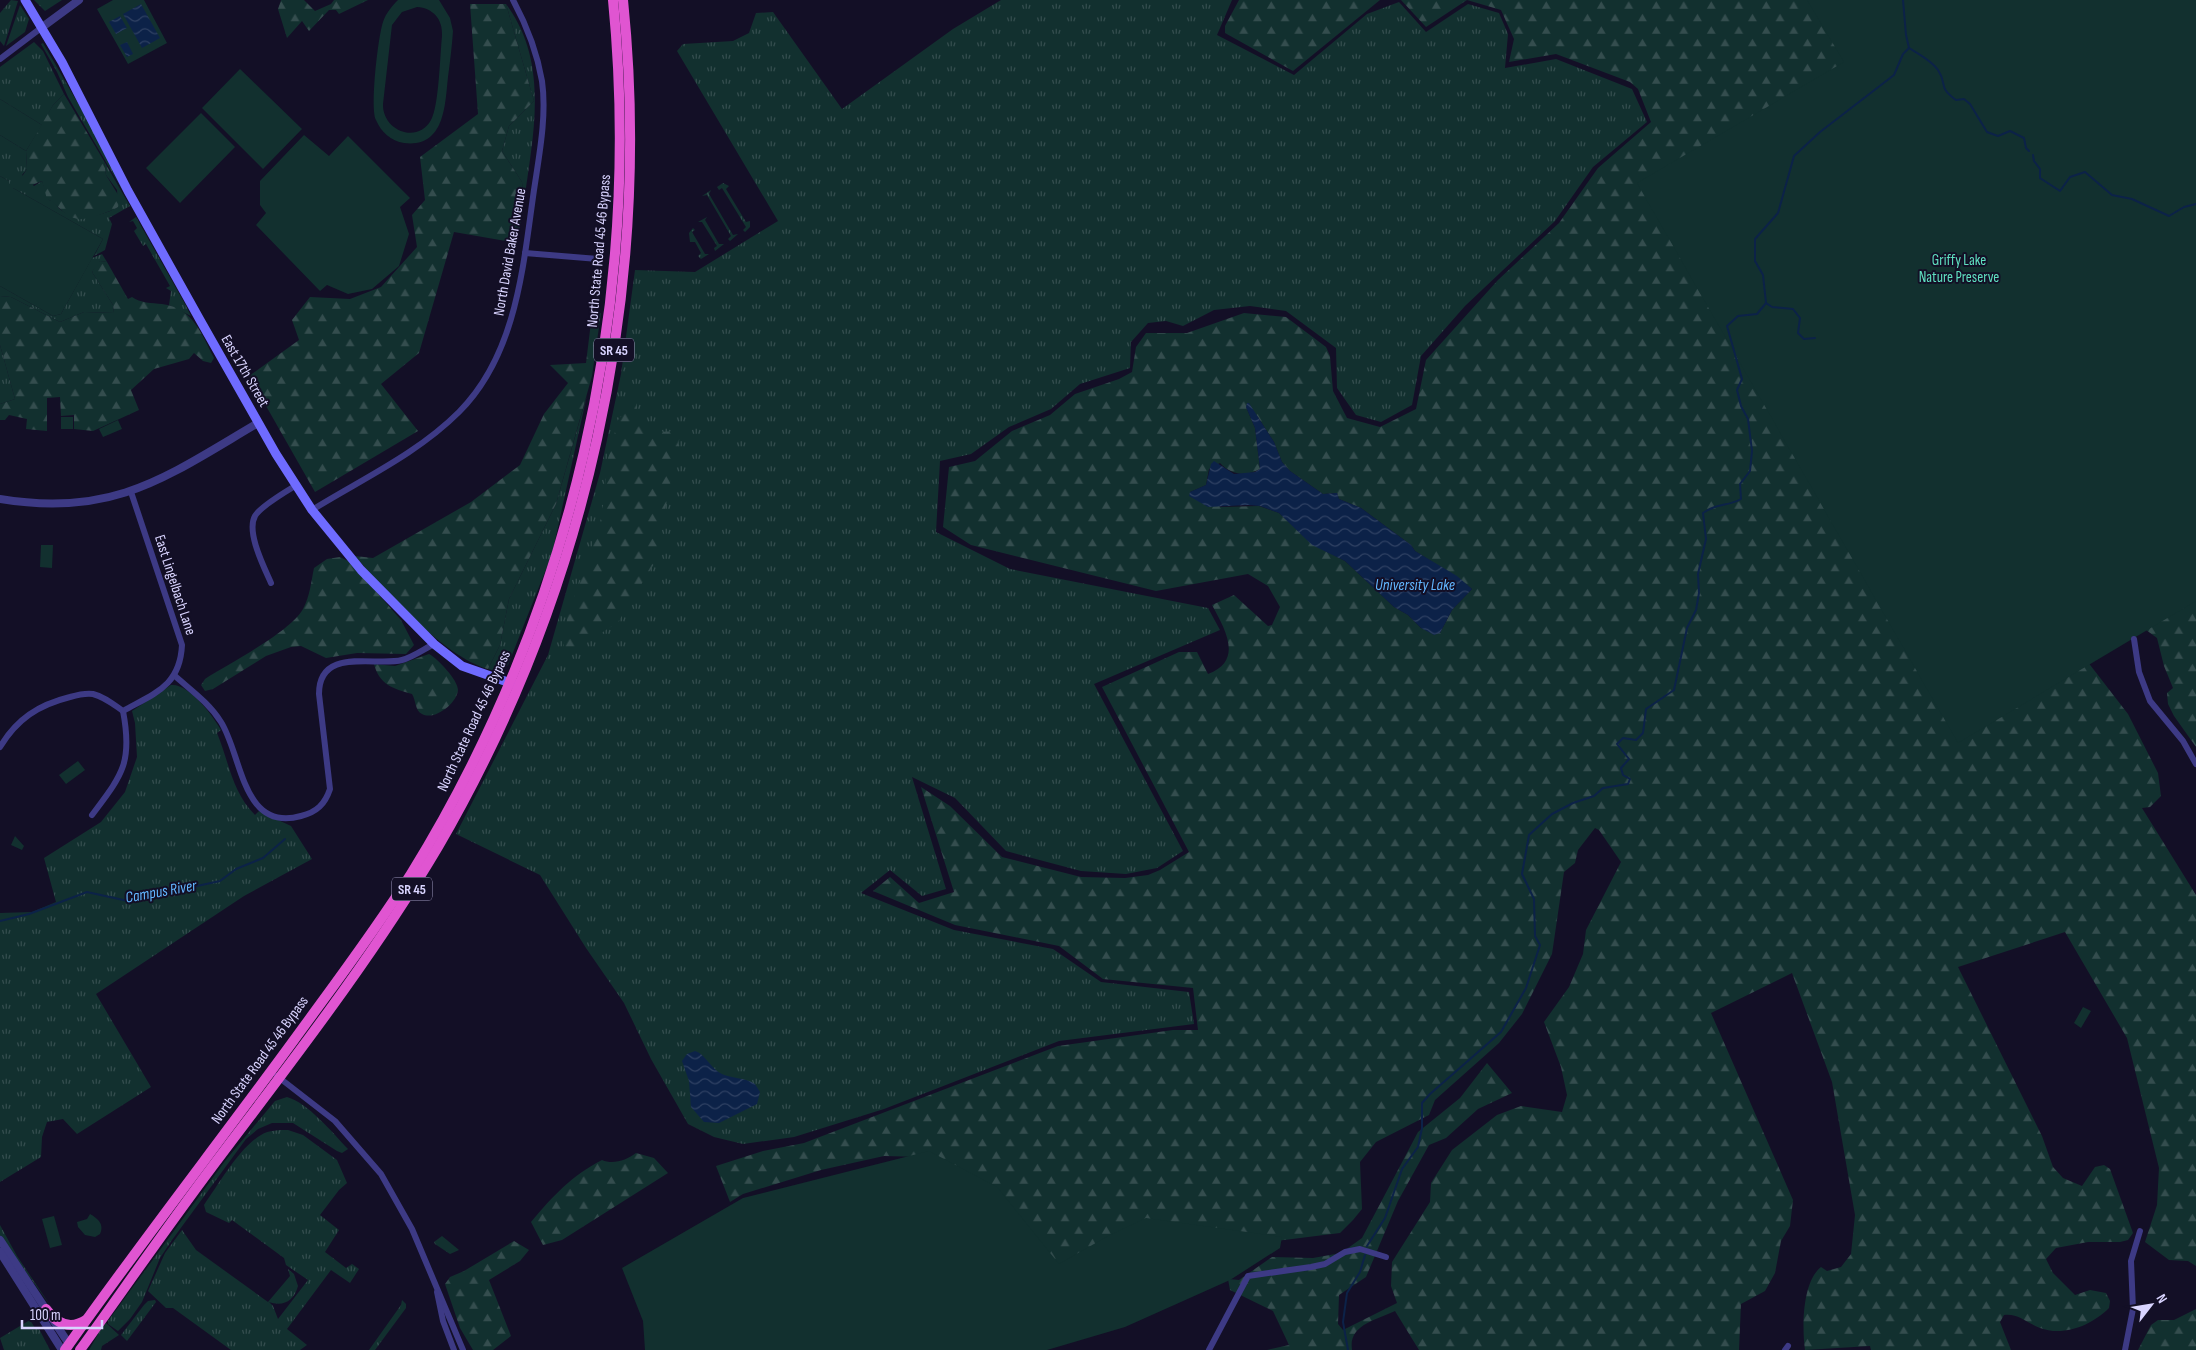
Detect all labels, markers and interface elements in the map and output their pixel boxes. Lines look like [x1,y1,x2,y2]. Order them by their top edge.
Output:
street label: North State Road 45 46 Bypass [583,174,615,328]
street label: North David Baker Avenue [489,187,531,317]
park label: Griffy Lake Nature Preserve [1919,251,1999,287]
street label: East 17th Street [217,331,274,411]
road number: SR 45 [594,338,634,362]
street label: East Lingelbach Lane [150,533,200,637]
water label: University Lake [1375,576,1455,595]
street label: North State Road 45 46 Bypass [433,647,515,795]
water label: Campus River [124,876,199,908]
road number: SR 45 [392,878,432,901]
street label: North State Road 45 46 Bypass [207,992,313,1128]
north arrow [2126,1280,2176,1330]
text: N [2153,1291,2171,1306]
scale bar [22,1298,102,1330]
text: 100 m [30,1306,61,1325]

